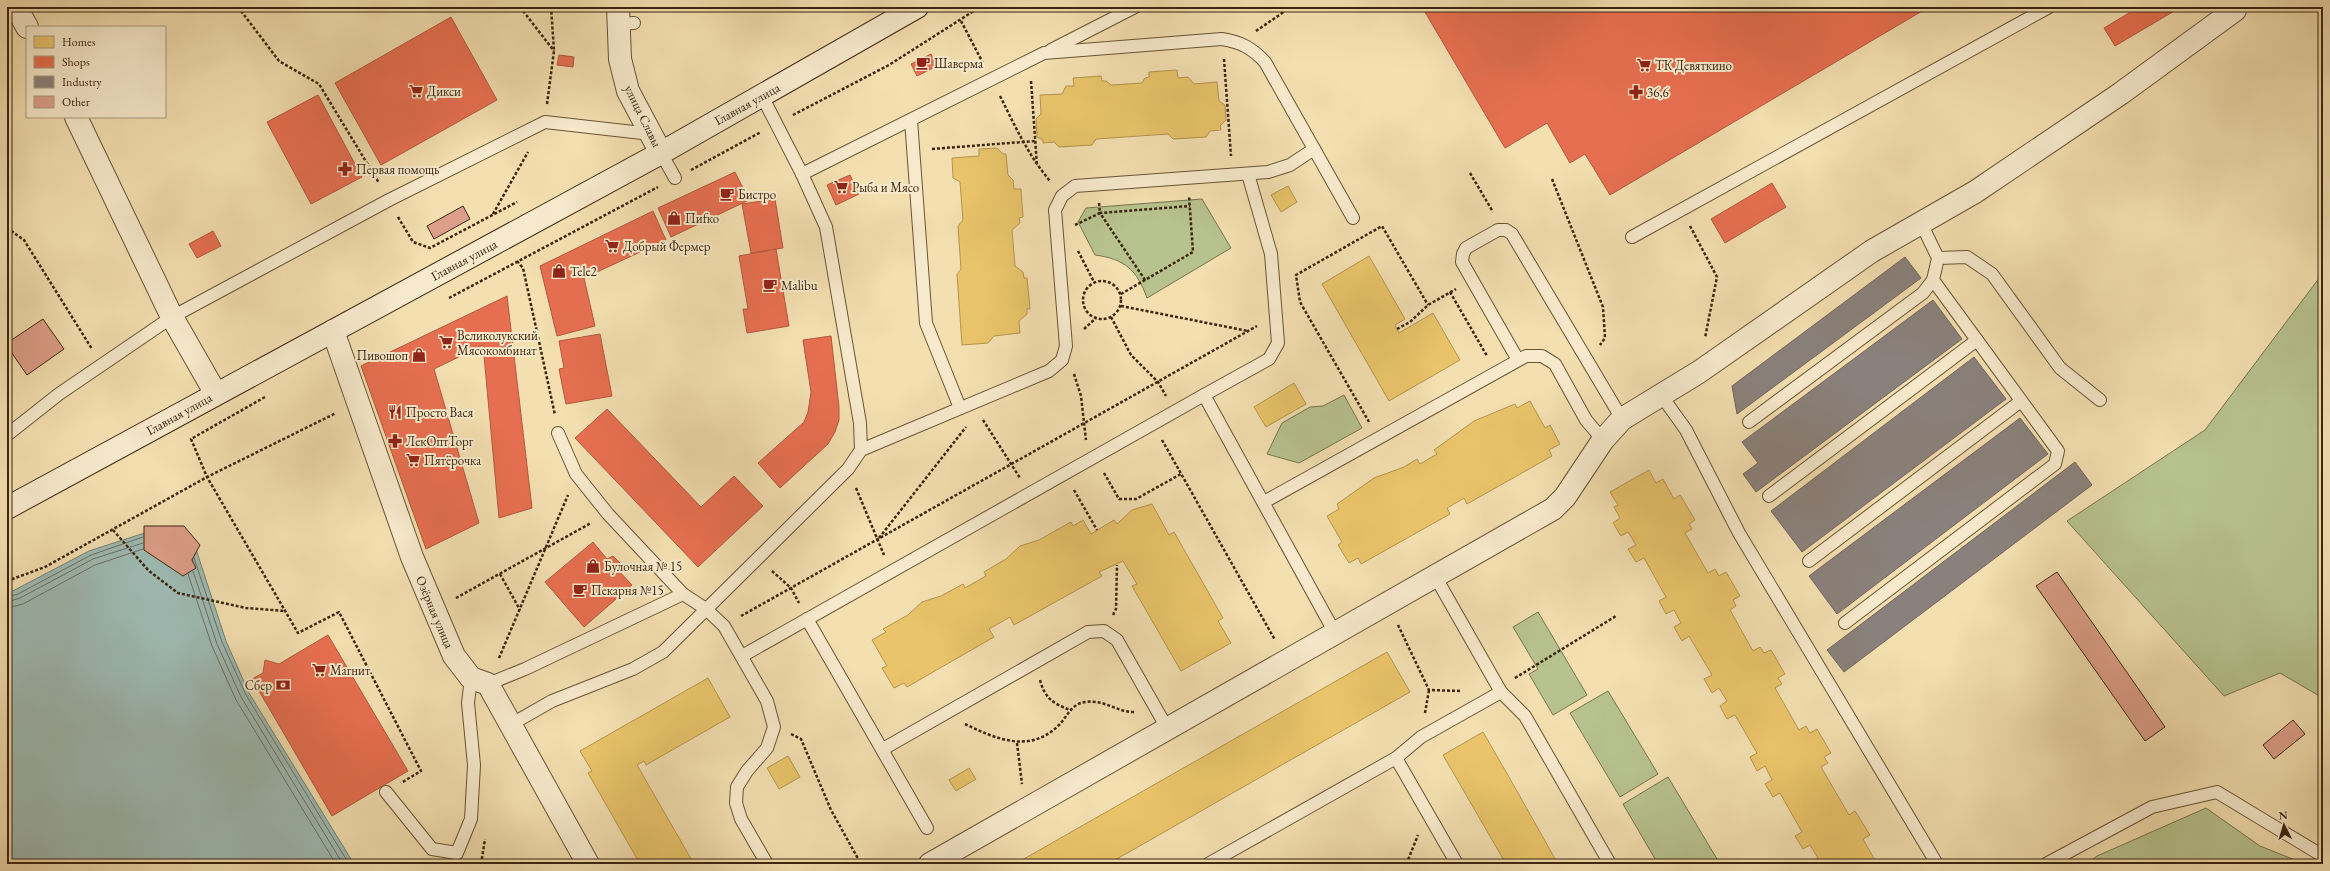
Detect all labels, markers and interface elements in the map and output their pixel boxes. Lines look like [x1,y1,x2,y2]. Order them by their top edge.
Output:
legend [26,26,166,118]
text: Homes [62,34,96,50]
text: Shops [62,54,90,70]
cafe icon: Шаверма [915,55,931,71]
place label: Шаверма [934,55,984,72]
supermarket icon: ТК Девяткино [1636,57,1652,73]
place label: ТК Девяткино [1655,57,1732,74]
text: Industry [62,74,102,90]
street label: Главная улица [711,79,784,129]
street label: улица Славы [621,82,665,150]
supermarket icon: Дикси [408,83,424,99]
place label: Дикси [427,83,461,100]
pharmacy icon: 36,6 [1628,84,1644,100]
place label: 36,6 [1647,84,1669,101]
text: Other [62,94,90,110]
pharmacy icon: Первая помощь [337,161,353,177]
place label: Первая помощь [356,161,439,178]
supermarket icon: Рыба и Мясо [833,179,849,195]
place label: Рыба и Мясо [852,179,919,196]
cafe icon: Бистро [719,186,735,202]
place label: Бистро [738,186,776,203]
shop icon: Пиfко [666,210,682,226]
place label: Пиfко [685,210,719,227]
street label: Главная улица [428,235,501,285]
supermarket icon: Добрый Фермер [604,238,620,254]
place label: Добрый Фермер [623,238,711,255]
shop icon: Tele2 [551,263,567,279]
place label: Tele2 [570,263,598,280]
cafe icon: Malibu [762,277,778,293]
place label: Malibu [781,277,818,294]
place label: Великолукский Мясокомбинат [457,327,538,359]
supermarket icon: Великолукский Мясокомбинат [438,334,454,350]
place label: Пивошоп [356,347,408,364]
shop icon: Пивошоп [411,347,427,363]
street label: Главная улица [143,389,216,439]
restaurant icon: Просто Вася [387,404,403,420]
place label: Просто Вася [406,404,474,421]
pharmacy icon: ЛекОптТорг [387,433,403,449]
place label: ЛекОптТорг [406,433,474,450]
supermarket icon: Пятёрочка [405,452,421,468]
place label: Пятёрочка [424,452,482,469]
shop icon: Булочная № 15 [585,558,601,574]
place label: Булочная № 15 [604,558,682,575]
street label: Озёрная улица [412,573,458,652]
cafe icon: Пекарня №15 [572,582,588,598]
place label: Пекарня №15 [591,582,664,599]
supermarket icon: Магнит [311,662,327,678]
place label: Магнит [330,662,371,679]
place label: Сбер [245,677,272,694]
bank icon: Сбер [275,677,291,693]
north arrow [2264,805,2304,845]
text: N [2278,808,2288,822]

